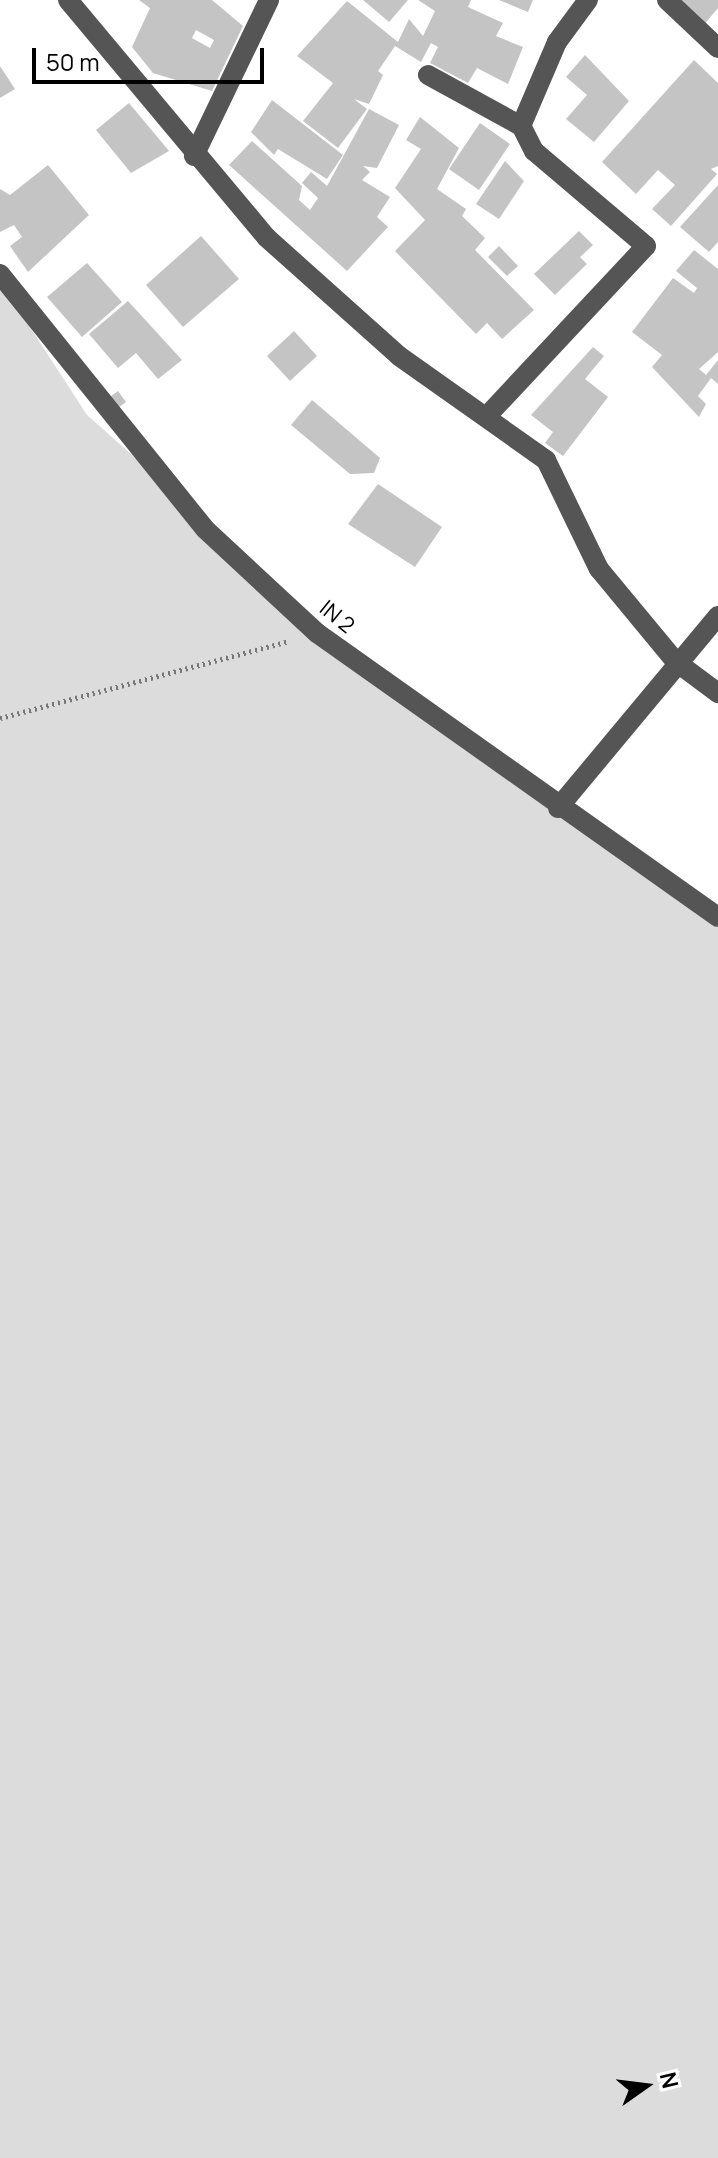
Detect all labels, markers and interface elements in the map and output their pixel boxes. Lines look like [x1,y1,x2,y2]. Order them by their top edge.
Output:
scale bar [36,32,268,82]
text: 50 m [46,45,100,78]
street label: IN 2 [314,595,360,639]
north arrow [606,2046,686,2126]
text: N [653,2069,686,2091]

